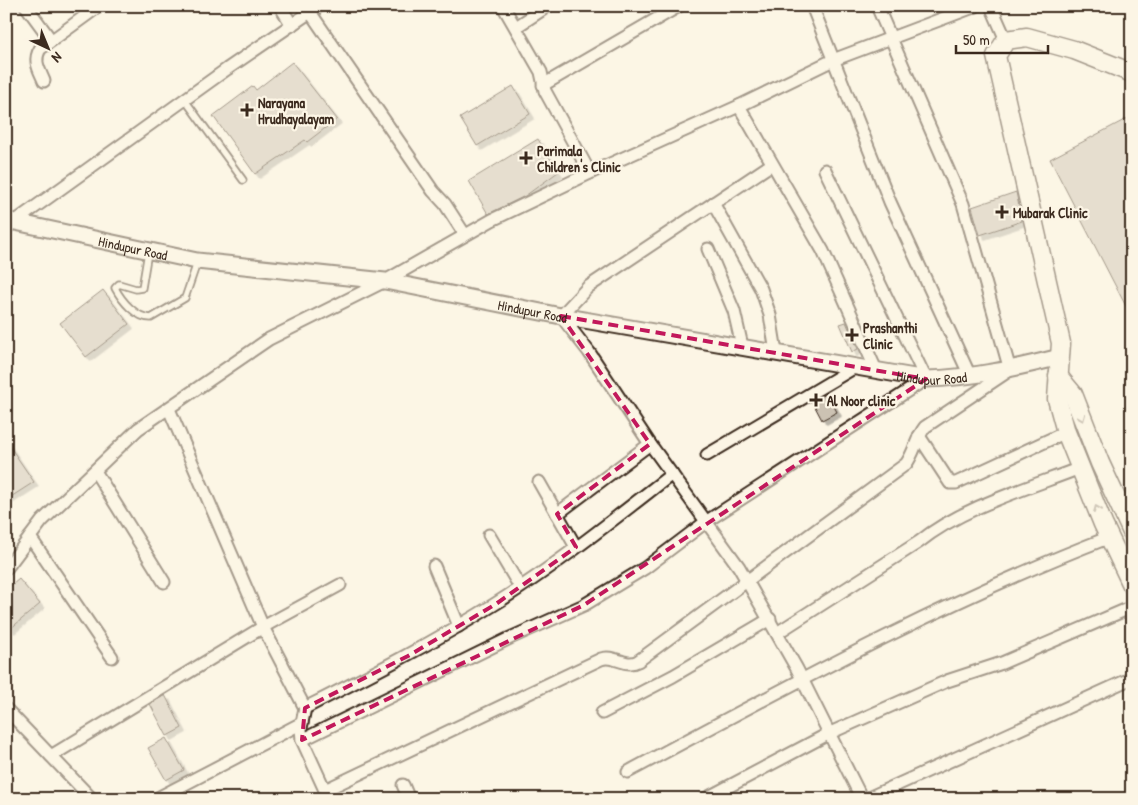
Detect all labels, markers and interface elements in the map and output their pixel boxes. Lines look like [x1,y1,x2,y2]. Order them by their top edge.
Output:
north arrow [22,22,72,72]
scale bar [956,22,1048,54]
text: 50 m [963,29,990,50]
text: N [48,48,67,68]
place label: Narayana Hrudhayalayam [258,93,334,130]
marker: Narayana Hrudhayalayam [240,103,254,117]
place label: Parimala Children's Clinic [537,141,621,176]
marker: Parimala Children's Clinic [519,151,533,165]
place label: Mubarak Clinic [1013,203,1088,222]
marker: Mubarak Clinic [995,205,1009,219]
street label: Hindupur Road [97,231,170,264]
street label: Hindupur Road [496,294,569,327]
place label: Prashanthi Clinic [863,318,918,353]
marker: Prashanthi Clinic [845,328,859,342]
street label: Hindupur Road [895,365,968,390]
place label: Al Noor clinic [827,391,896,410]
marker: Al Noor clinic [809,393,823,407]
one-way arrow [1076,413,1086,422]
one-way arrow [1093,505,1103,514]

